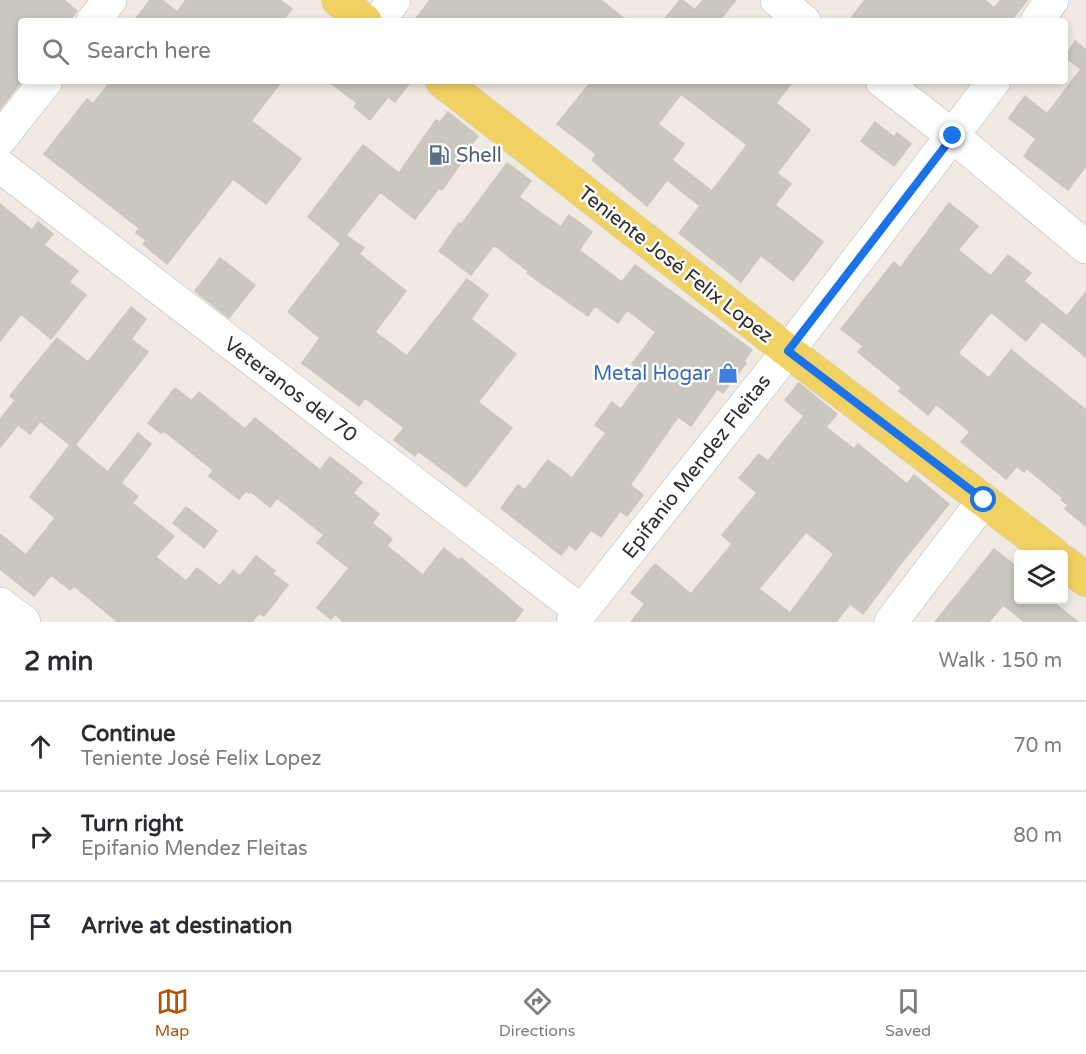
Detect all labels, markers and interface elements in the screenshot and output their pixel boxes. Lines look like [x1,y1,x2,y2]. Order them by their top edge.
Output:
search box [18,18,1068,84]
icon: search [39,35,72,68]
text: Search here [87,38,211,64]
route end [939,122,965,148]
fuel station icon: Shell [427,143,451,167]
place label: Shell [456,144,502,168]
street label: Teniente José Felix Lopez [573,181,778,348]
street label: Veteranos del 70 [219,332,362,448]
shop icon: Metal Hogar [716,361,740,385]
place label: Metal Hogar [593,362,711,386]
street label: Epifanio Mendez Fleitas [618,370,776,563]
route start [970,486,996,512]
map controls [1014,550,1068,604]
button: layers [1014,550,1068,604]
text: 2 min [24,646,93,677]
text: Walk · 150 m [939,649,1062,673]
text: Continue [81,721,176,747]
icon: ahead [24,730,57,763]
text: 70 m [1013,734,1062,758]
text: Teniente José Felix Lopez [81,747,322,771]
text: Turn right [81,811,183,837]
icon: right [24,820,57,853]
text: 80 m [1013,824,1062,848]
text: Epifanio Mendez Fleitas [81,837,308,861]
icon: arrive [24,910,57,943]
text: Arrive at destination [81,913,292,939]
tab: Map [155,985,189,1041]
tab: Directions [499,985,575,1041]
tab: Saved [885,985,931,1041]

